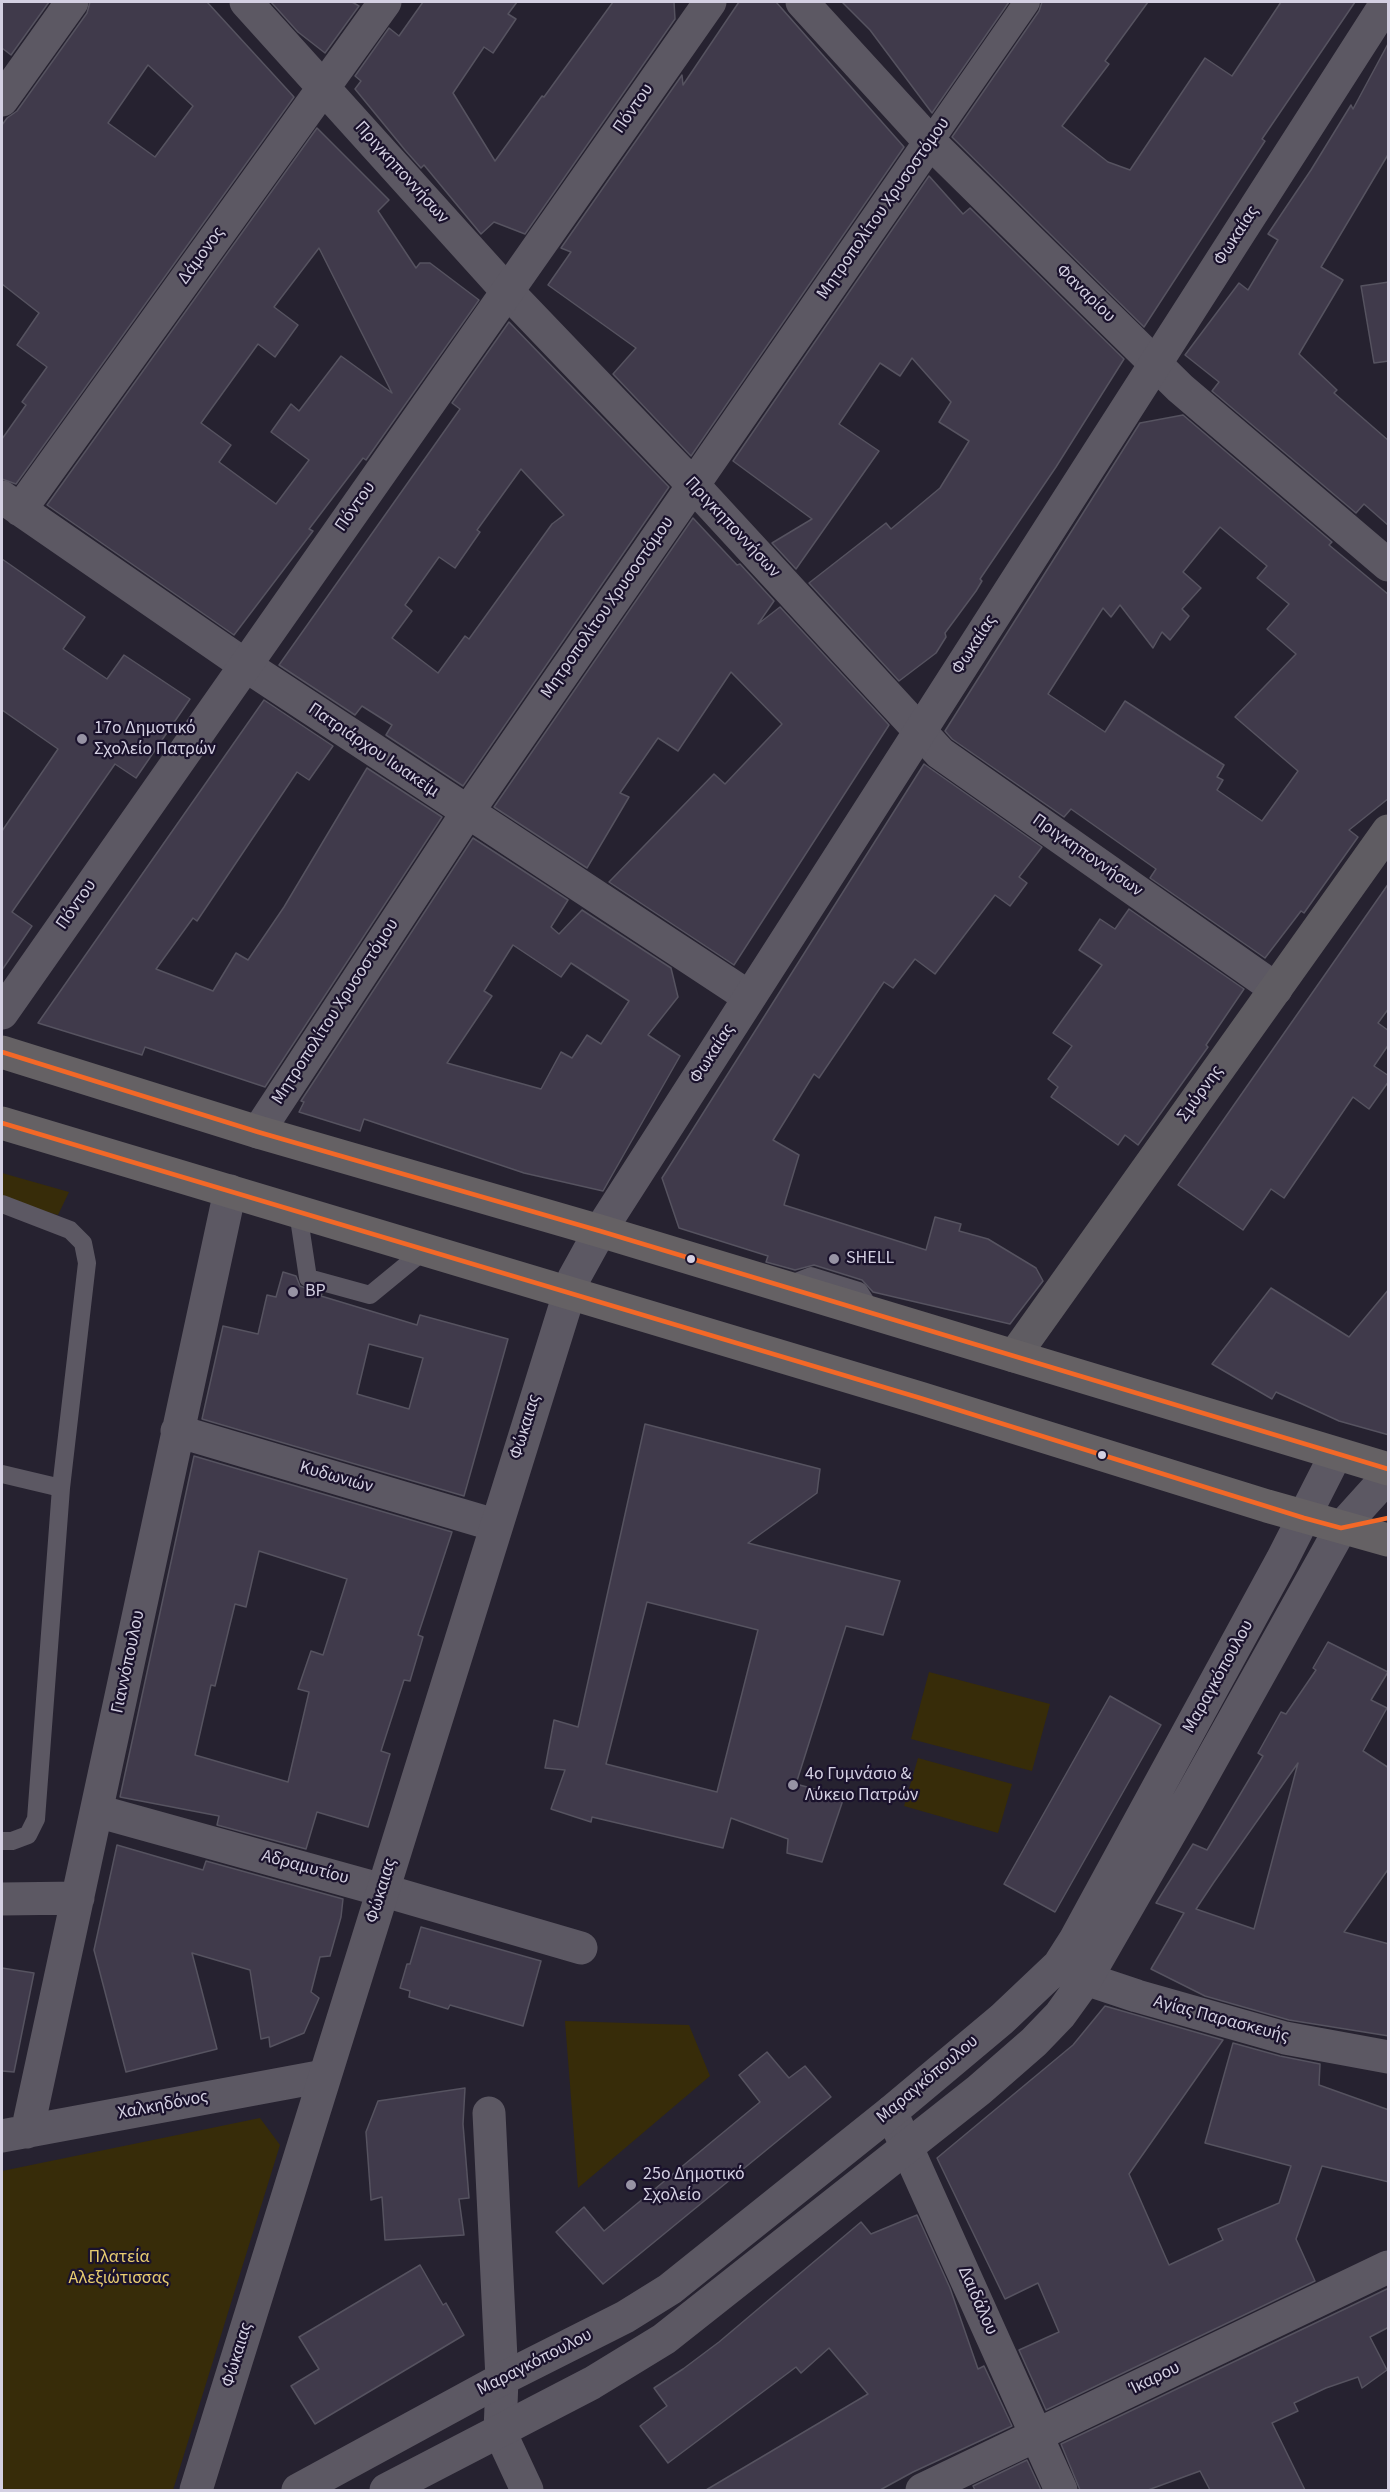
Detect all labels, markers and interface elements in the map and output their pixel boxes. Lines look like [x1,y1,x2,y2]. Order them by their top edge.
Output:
street label: Πόντου [609,80,659,138]
street label: Μητροπολίτου Χρυσοστόμου [813,114,955,304]
street label: Πριγκηποννήσων [349,117,453,229]
street label: Φωκαίας [1210,202,1264,270]
street label: Δάμονος [174,223,230,289]
street label: Φαναρίου [1051,260,1119,328]
street label: Πριγκηποννήσων [680,473,784,583]
street label: Πόντου [331,478,381,536]
street label: Μητροπολίτου Χρυσοστόμου [537,513,679,703]
street label: Φωκαίας [948,611,1002,679]
street label: Πατριάρχου Ιωακείμ [303,699,443,803]
place label: 17ο Δημοτικό Σχολείο Πατρών [94,718,216,760]
marker: 17ο Δημοτικό Σχολείο Πατρών [75,732,89,746]
street label: Πριγκηποννήσων [1027,810,1147,902]
street label: Πόντου [52,876,102,934]
street label: Μητροπολίτου Χρυσοστόμου [268,915,404,1109]
street label: Φωκαίας [686,1020,740,1088]
street label: Σμύρνης [1173,1062,1229,1126]
place label: SHELL [846,1248,894,1270]
marker: SHELL [827,1252,841,1266]
unlabelled marker [685,1253,697,1265]
place label: BP [305,1281,326,1303]
marker: BP [286,1285,300,1299]
street label: Φώκαιας [506,1392,546,1462]
unlabelled marker [1096,1449,1108,1461]
street label: Κυδωνιών [297,1457,375,1499]
street label: Γιαννόπουλου [108,1609,150,1715]
street label: Μαραγκόπουλου [1179,1617,1259,1737]
place label: 4ο Γυμνάσιο & Λύκειο Πατρών [805,1764,918,1806]
marker: 4ο Γυμνάσιο & Λύκειο Πατρών [786,1778,800,1792]
street label: Αδραμυτίου [259,1846,351,1890]
street label: Φώκαιας [362,1856,402,1926]
street label: Αγίας Παρασκευής [1151,1992,1291,2048]
street label: Μαραγκόπουλου [873,2031,983,2129]
street label: Χαλκηδόνος [116,2087,210,2125]
place label: 25ο Δημοτικό Σχολείο [643,2164,745,2206]
marker: 25ο Δημοτικό Σχολείο [624,2178,638,2192]
park label: Πλατεία Αλεξιώτισσας [68,2247,170,2290]
street label: Δαιδάλου [952,2263,1002,2339]
street label: Φώκαιας [218,2320,258,2390]
street label: Μαραγκόπουλου [474,2325,596,2401]
street label: Ίκαρου [1126,2358,1184,2400]

